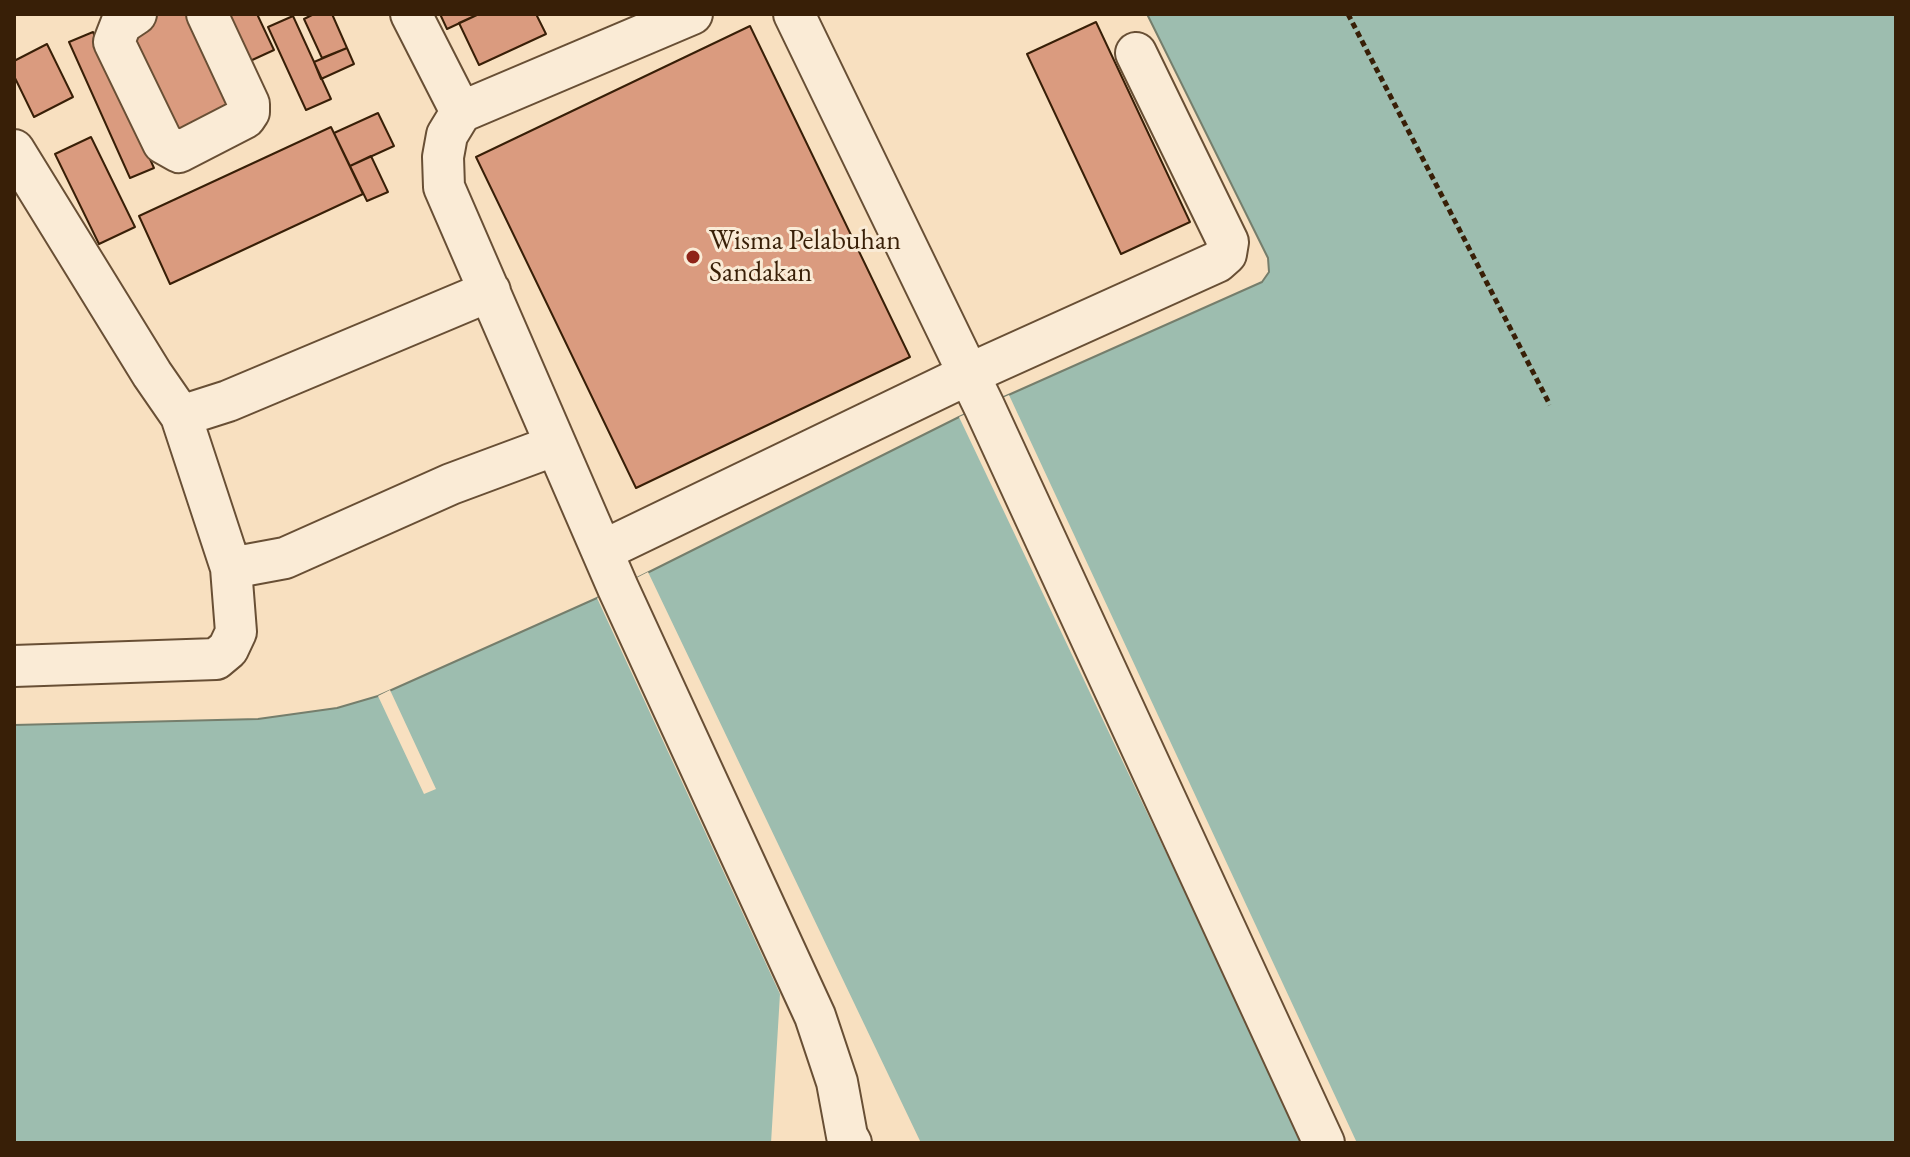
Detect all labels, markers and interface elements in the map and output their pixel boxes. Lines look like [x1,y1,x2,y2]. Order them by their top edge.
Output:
place label: Wisma Pelabuhan Sandakan [709,224,901,290]
marker: Wisma Pelabuhan Sandakan [684,248,702,266]

